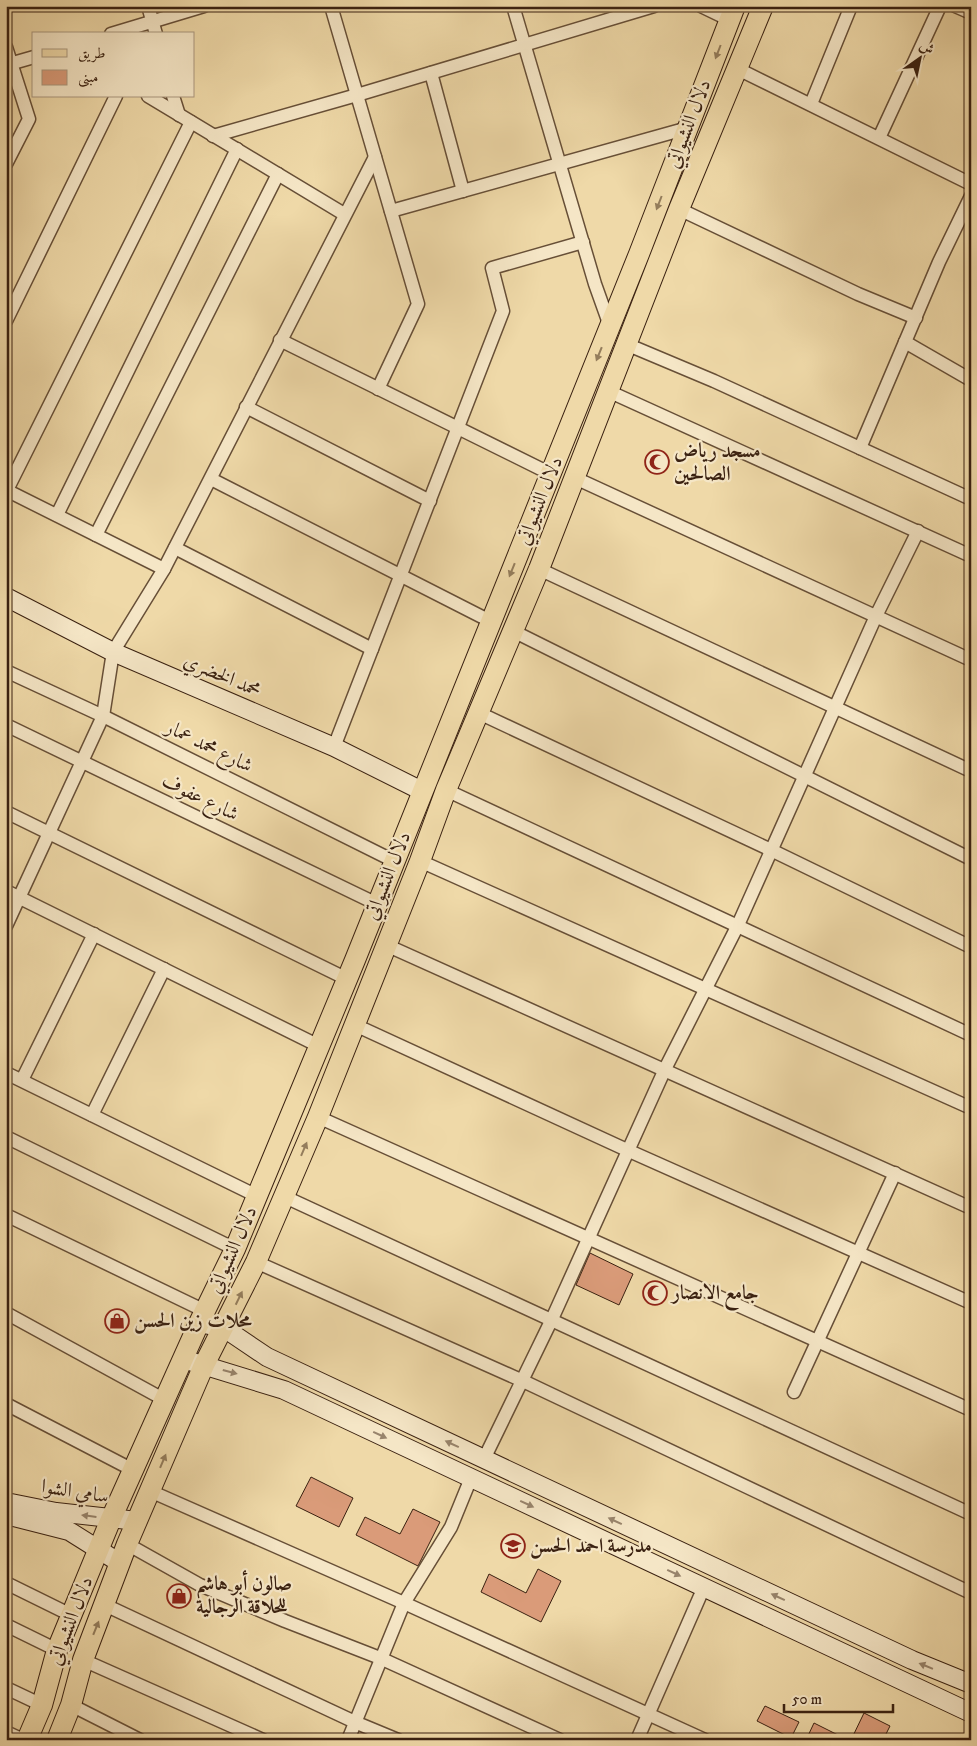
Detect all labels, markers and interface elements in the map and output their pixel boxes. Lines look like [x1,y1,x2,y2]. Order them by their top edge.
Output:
legend [32,32,195,98]
north arrow [894,32,944,82]
text: ش [916,37,937,59]
text: طريق [78,44,105,63]
one-way arrow [714,45,722,60]
text: مبنى [78,68,98,88]
street label: دلال النشيواتي [661,76,719,173]
one-way arrow [655,196,663,211]
one-way arrow [595,347,603,362]
place label: مسجد رياض الصالحين [674,439,761,487]
mosque icon: مسجد رياض الصالحين [644,449,670,475]
street label: دلال النشيواتي [511,453,571,550]
one-way arrow [508,563,516,577]
street label: محمد الخضري [179,649,265,705]
street label: شارع محمد عمار [158,714,257,782]
street label: شارع عفوف [156,769,243,831]
street label: دلال النشيواتي [359,828,419,925]
one-way arrow [300,1142,308,1156]
street label: دلال النشيواتي [203,1202,265,1298]
mosque icon: جامع الانصار [642,1280,668,1306]
place label: جامع الانصار [670,1281,759,1311]
one-way arrow [235,1290,243,1305]
shop icon: محلات زين الحسن [104,1308,130,1334]
place label: محلات زين الحسن [134,1309,252,1334]
one-way arrow [223,1369,238,1377]
one-way arrow [373,1431,387,1439]
one-way arrow [445,1440,459,1448]
one-way arrow [160,1454,168,1468]
street label: سامي الشوا [39,1474,110,1512]
one-way arrow [520,1500,534,1508]
one-way arrow [81,1512,97,1520]
one-way arrow [608,1517,622,1525]
school or university icon: مدرسة احمد الحسن [500,1533,526,1559]
place label: مدرسة احمد الحسن [530,1534,652,1559]
one-way arrow [667,1569,681,1577]
place label: صالون أبو هاشم للحلاقة الرجالية [196,1570,292,1620]
street label: دلال النشيواتي [43,1573,101,1670]
shop icon: صالون أبو هاشم للحلاقة الرجالية [166,1583,192,1609]
one-way arrow [771,1593,785,1601]
one-way arrow [92,1620,100,1635]
one-way arrow [919,1661,933,1669]
scale bar [784,1681,893,1713]
text: 50 m [792,1690,822,1709]

